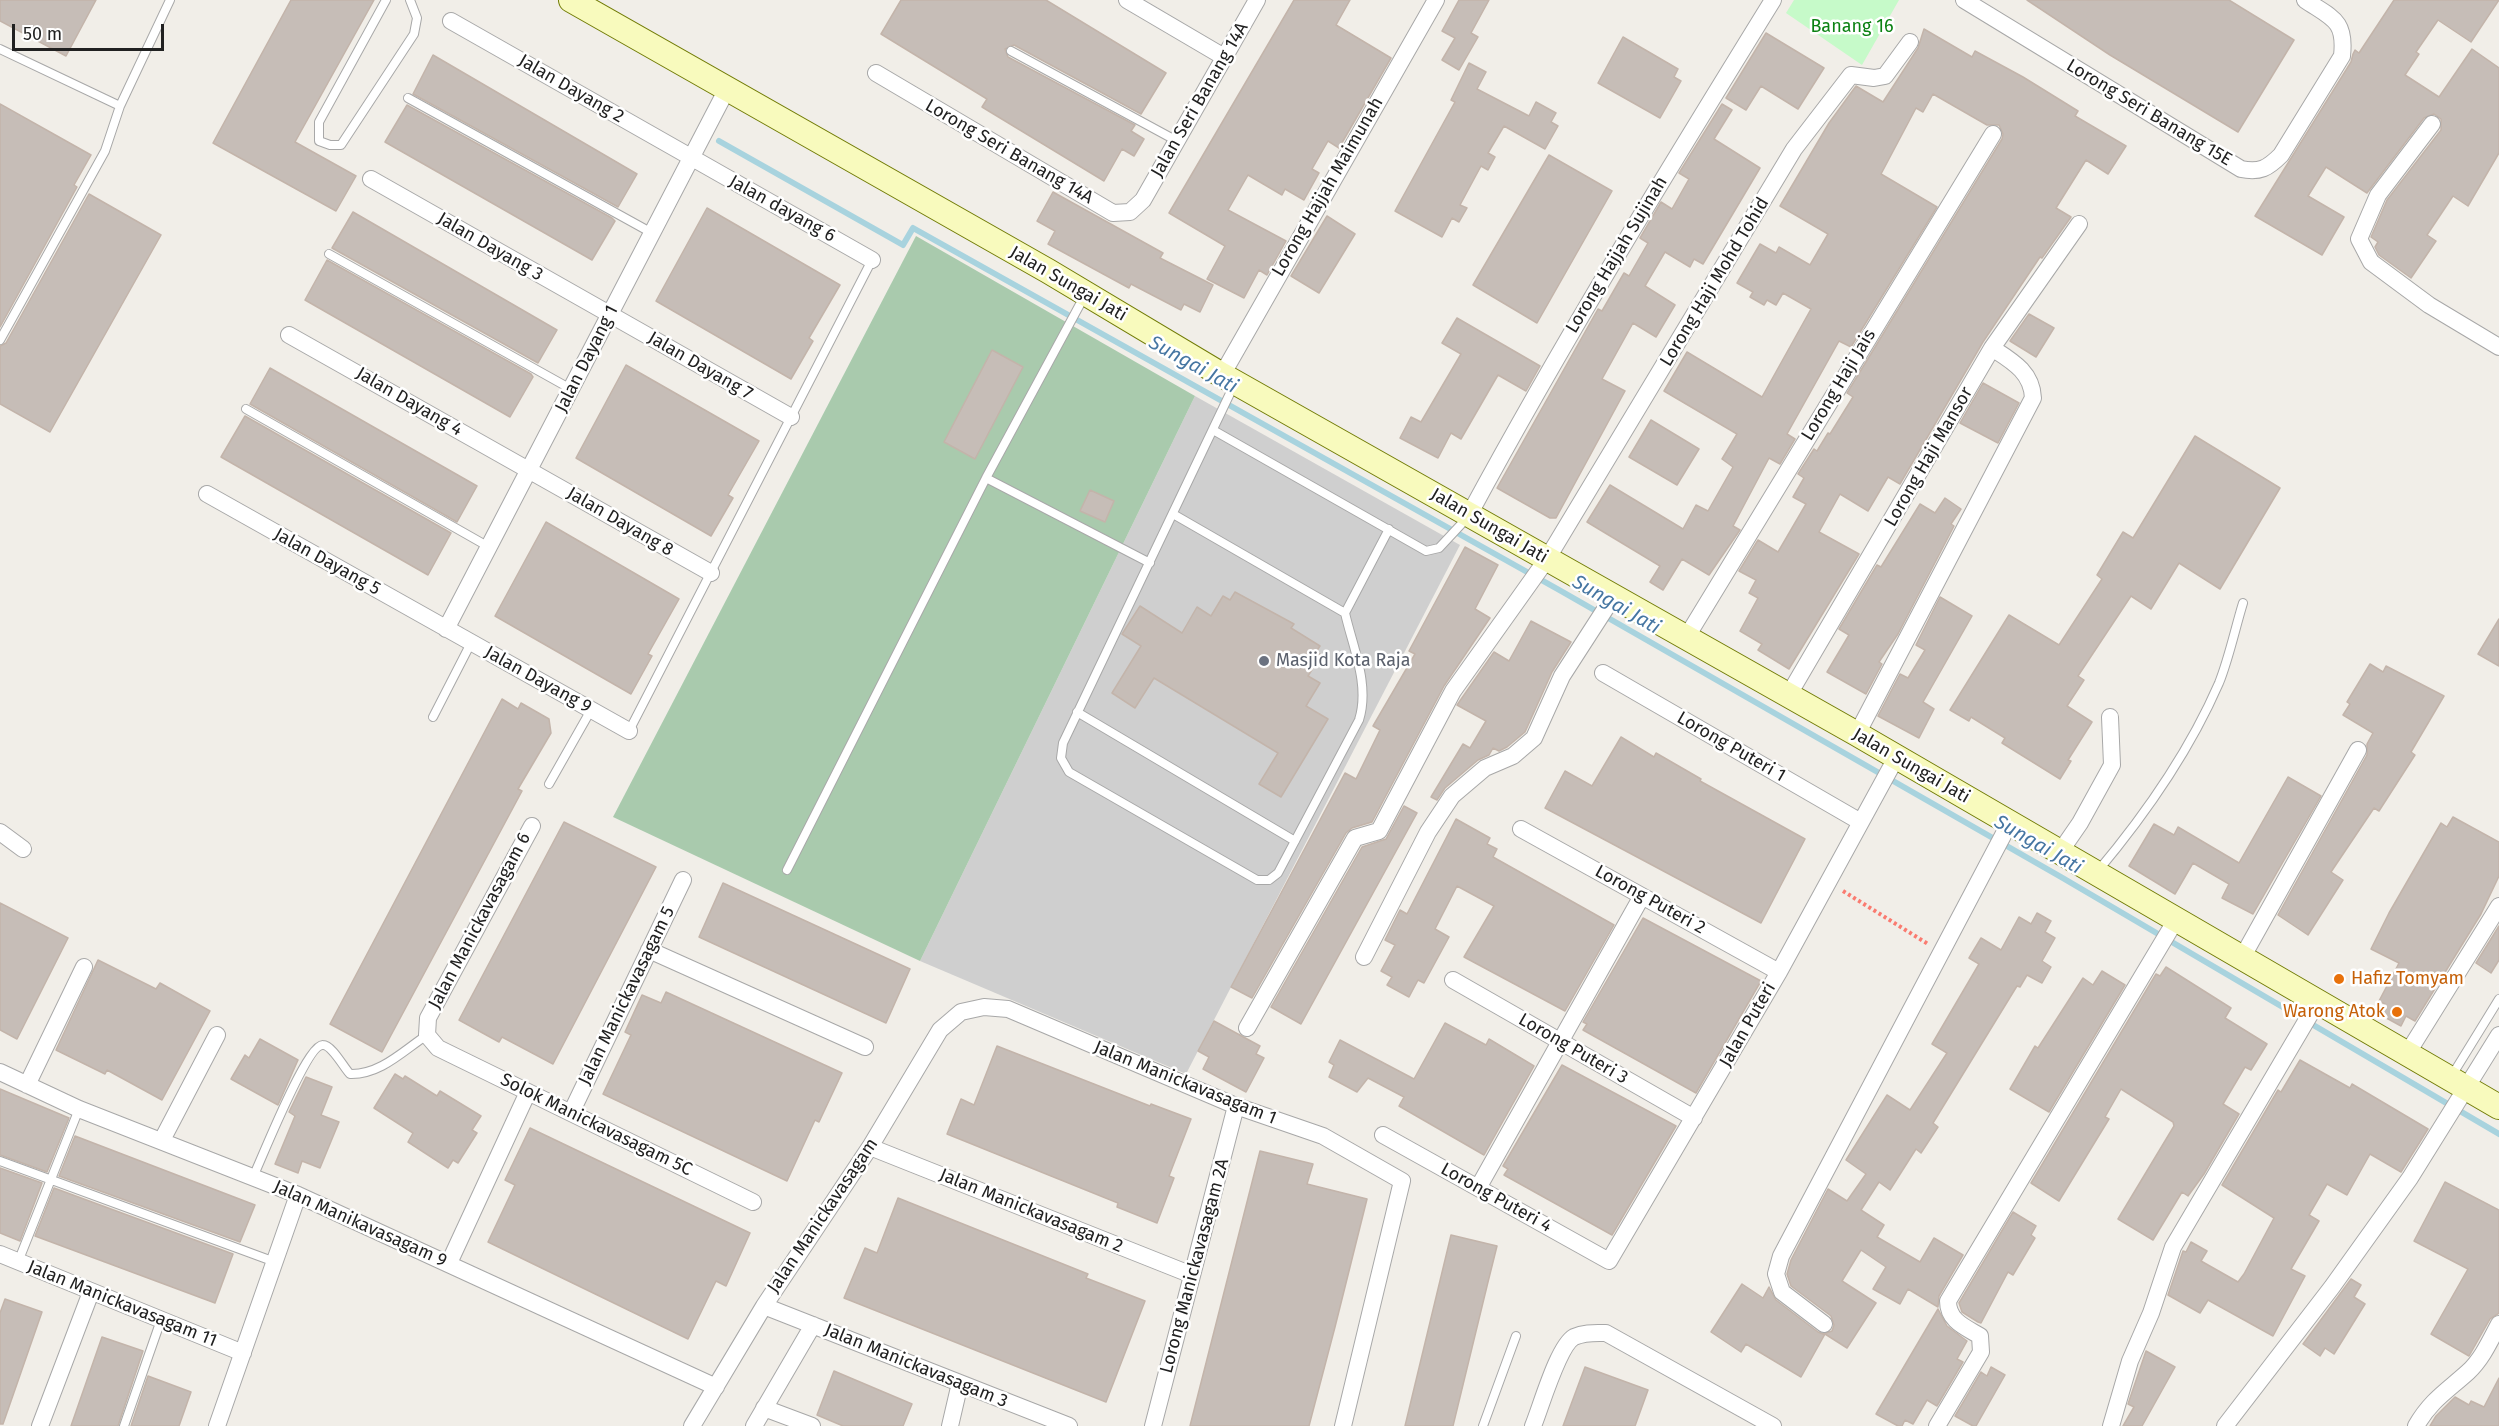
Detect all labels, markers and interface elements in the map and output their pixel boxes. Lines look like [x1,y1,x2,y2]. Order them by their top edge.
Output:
scale bar [15,12,166,50]
park label: Banang 16 [1810,16,1894,38]
street label: Jalan Seri Banang 14A [1147,19,1253,181]
text: 50 m [23,23,62,45]
street label: Jalan Dayang 2 [514,50,628,128]
street label: Lorong Seri Banang 15E [2062,55,2236,171]
street label: Lorong Hajjah Maimunah [1268,94,1388,280]
street label: Lorong Seri Banang 14A [921,95,1097,209]
street label: Jalan dayang 6 [725,171,839,247]
street label: Lorong Hajjah Sujinah [1562,173,1672,337]
street label: Lorong Haji Mohd Tohid [1656,194,1774,370]
street label: Jalan Dayang 3 [433,208,547,286]
street label: Jalan Sungai Jati [1006,242,1130,326]
street label: Jalan Dayang 1 [551,302,623,416]
street label: Lorong Haji Jais [1797,325,1881,445]
street label: Jalan Dayang 7 [644,327,756,405]
water label: Sungai Jati [1144,331,1242,399]
street label: Jalan Dayang 4 [352,363,466,441]
street label: Lorong Haji Mansor [1880,383,1978,531]
street label: Jalan Dayang 8 [563,483,677,561]
street label: Jalan Sungai Jati [1427,484,1551,568]
street label: Jalan Dayang 5 [270,524,384,600]
water label: Sungai Jati [1568,570,1664,640]
street label: Jalan Dayang 9 [481,642,595,718]
place label: Masjid Kota Raja [1276,650,1411,672]
marker: Masjid Kota Raja [1257,654,1271,668]
street label: Lorong Puteri 1 [1673,707,1789,787]
street label: Jalan Sungai Jati [1849,724,1973,808]
water label: Sungai Jati [1990,810,2086,880]
street label: Jalan Manickavasagam 6 [424,829,536,1013]
street label: Lorong Puteri 2 [1591,861,1709,939]
street label: Jalan Manickavasagam 5 [574,903,680,1089]
place label: Hafiz Tomyam [2351,968,2464,990]
marker: Hafiz Tomyam [2332,972,2346,986]
street label: Jalan Puteri [1715,979,1781,1071]
place label: Warong Atok [2283,1001,2385,1023]
marker: Warong Atok [2390,1005,2404,1019]
street label: Lorong Puteri 3 [1514,1009,1632,1089]
street label: Jalan Manickavasagam 1 [1091,1037,1279,1129]
street label: Solok Manickavasagam 5C [497,1069,695,1181]
street label: Jalan Manickavasagam [763,1134,883,1298]
street label: Lorong Manickavasagam 2A [1156,1156,1234,1376]
street label: Lorong Puteri 4 [1437,1159,1555,1237]
street label: Jalan Manickavasagam 2 [936,1164,1126,1258]
street label: Jalan Manikavasagam 9 [270,1176,450,1272]
street label: Jalan Manickavasagam 11 [24,1256,220,1352]
street label: Jalan Manickavasagam 3 [821,1319,1011,1413]

